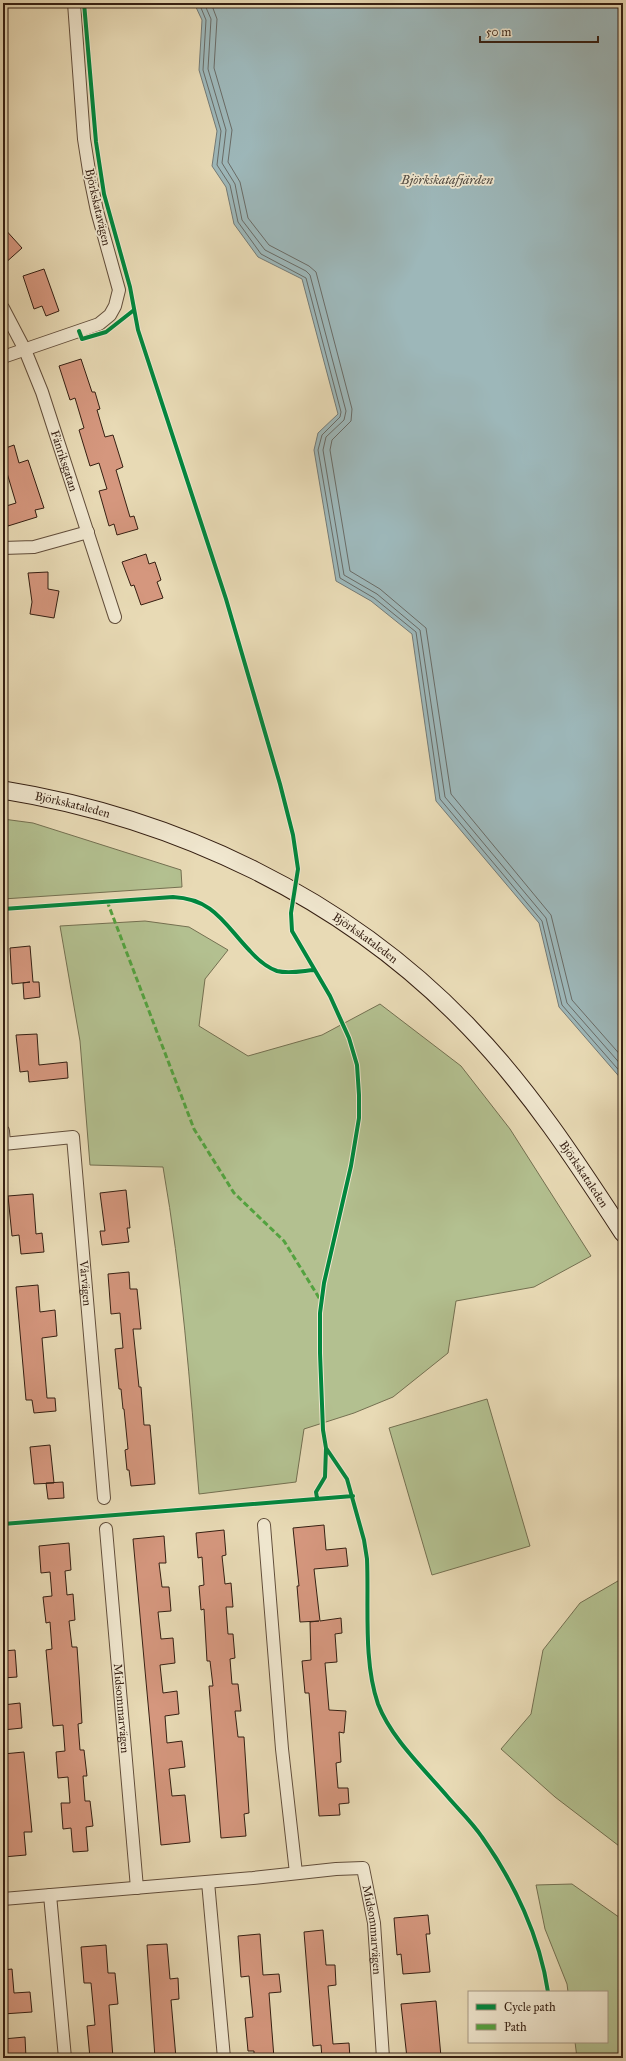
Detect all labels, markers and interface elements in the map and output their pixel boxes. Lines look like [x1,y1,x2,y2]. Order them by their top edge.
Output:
scale bar [480,18,598,44]
text: 50 m [486,25,511,39]
street label: Björkskatavägen [81,167,114,248]
water label: Björkskatafjärden [400,172,493,188]
street label: Fänriksgatan [48,428,81,494]
street label: Björkskataleden [34,789,112,821]
street label: Björkskataleden [330,910,401,966]
street label: Björkskataleden [557,1138,612,1210]
street label: Vårvägen [77,1259,95,1307]
street label: Midsommarvägen [111,1663,132,1754]
street label: Midsommarvägen [360,1884,384,1975]
legend [468,1991,608,2043]
text: Cycle path [504,2000,556,2014]
text: Path [504,2020,527,2034]

